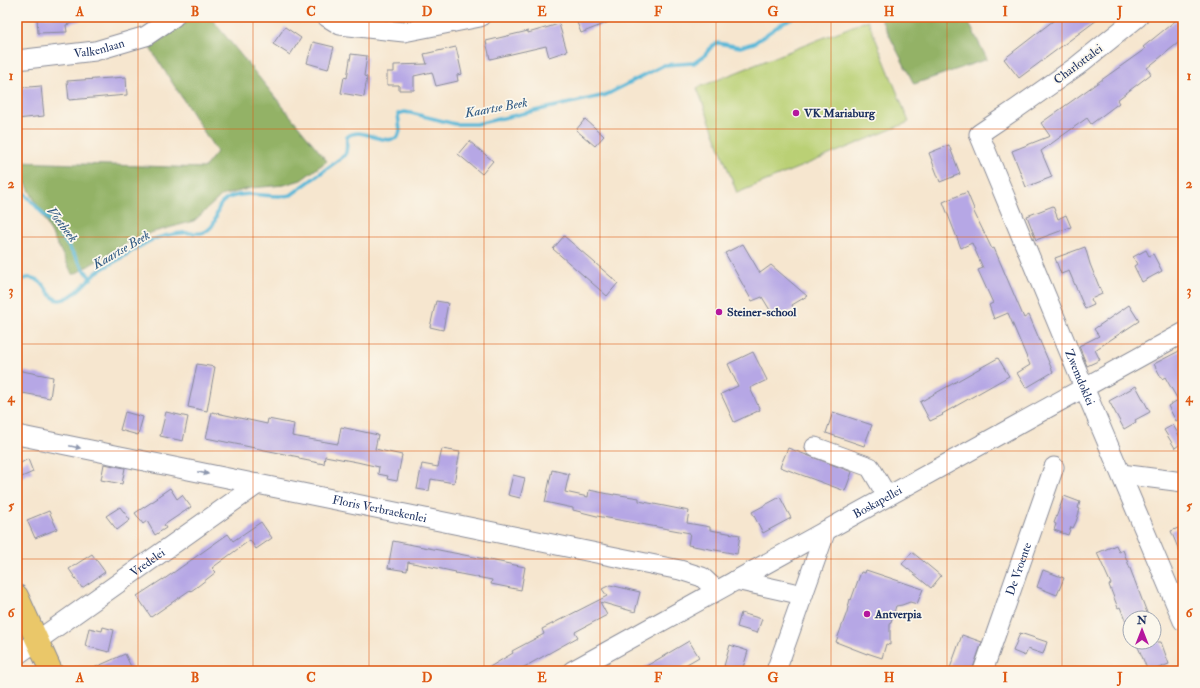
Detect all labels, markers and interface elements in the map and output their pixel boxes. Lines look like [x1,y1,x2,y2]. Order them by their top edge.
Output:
text: A [75,4,85,20]
text: B [191,4,199,20]
text: C [306,4,316,20]
text: D [422,4,433,20]
text: E [537,4,547,20]
text: F [654,4,663,20]
text: G [768,4,779,20]
text: H [884,4,895,20]
text: I [1002,4,1008,20]
text: J [1116,4,1123,21]
street label: Valkenlaan [73,36,126,61]
street label: Charlottalei [1051,41,1106,88]
text: 1 [9,68,14,84]
text: 1 [1187,68,1192,84]
water label: Kaartse Beek [463,95,529,122]
place label: VK Mariaburg [803,106,876,121]
marker: VK Mariaburg [791,108,801,118]
text: 2 [8,176,15,192]
text: 2 [1186,176,1193,192]
water label: Voetbeek [43,204,81,246]
water label: Kaartse Beek [89,227,153,273]
text: 3 [9,283,14,299]
text: 3 [1187,283,1192,299]
place label: Steiner-school [727,305,797,320]
marker: Steiner-school [714,307,724,317]
street label: Zwemdoklei [1061,347,1098,408]
text: 4 [6,390,15,406]
text: 4 [1184,390,1193,406]
one-way arrow [69,444,81,450]
one-way arrow [196,470,209,476]
street label: Boskapellei [850,483,905,522]
street label: Floris Verbraekenlei [331,492,428,526]
text: 5 [8,498,14,514]
text: 5 [1186,498,1192,514]
street label: De Vroente [1003,541,1035,598]
street label: Vredelei [127,545,168,580]
text: 6 [8,605,16,621]
text: 6 [1186,605,1194,621]
place label: Antverpia [874,607,922,622]
marker: Antverpia [862,609,872,619]
north arrow [1122,610,1162,650]
text: N [1136,614,1148,627]
text: A [75,670,85,686]
text: B [191,670,199,686]
text: C [306,670,316,686]
text: D [422,670,433,686]
text: E [537,670,547,686]
text: F [654,670,663,686]
text: G [768,670,779,686]
text: H [884,670,895,686]
text: I [1002,670,1008,686]
text: J [1116,670,1123,687]

